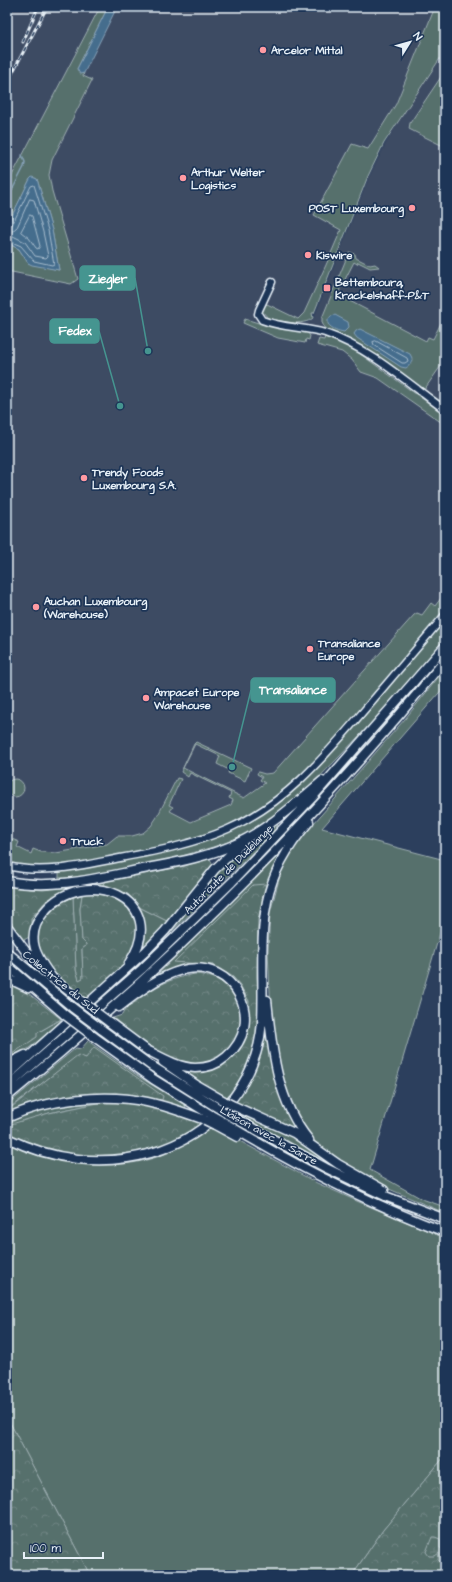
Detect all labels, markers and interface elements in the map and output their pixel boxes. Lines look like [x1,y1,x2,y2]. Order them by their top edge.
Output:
north arrow [390,22,430,62]
text: N [410,29,426,44]
place label: Arcelor Mittal [271,43,343,58]
marker: Arcelor Mittal [258,45,268,55]
place label: Arthur Welter Logistics [191,165,265,195]
marker: Arthur Welter Logistics [178,173,188,183]
place label: POST Luxembourg [309,201,404,218]
marker: POST Luxembourg [407,203,417,213]
place label: Kiswire [316,248,352,263]
marker: Kiswire [303,250,313,260]
callout: Ziegler [80,266,135,290]
text: Ziegler [89,271,128,290]
place label: Bettembourg, Krackelshaff-P&T [335,275,430,303]
marker: Bettembourg, Krackelshaff-P&T [322,283,332,293]
callout: Fedex [50,319,99,343]
text: Fedex [58,323,92,340]
place label: Trendy Foods Luxembourg S.A. [91,465,177,495]
marker: Trendy Foods Luxembourg S.A. [79,473,89,483]
place label: Auchan Luxembourg (Warehouse) [43,594,147,622]
marker: Auchan Luxembourg (Warehouse) [31,602,41,612]
place label: Transaliance Europe [317,636,381,665]
marker: Transaliance Europe [305,644,315,654]
callout: Transaliance [251,678,335,702]
text: Transaliance [258,682,328,699]
place label: Ampacet Europe Warehouse [153,685,240,713]
marker: Ampacet Europe Warehouse [141,693,151,703]
street label: Autoroute de Dudelange [180,821,277,918]
place label: Truck [70,834,103,849]
marker: Truck [58,836,68,846]
street label: Collectrice du Sud [20,947,102,1018]
street label: Liaison avec la Sarre [217,1102,320,1169]
scale bar [24,1534,103,1560]
text: 100 m [30,1540,61,1557]

